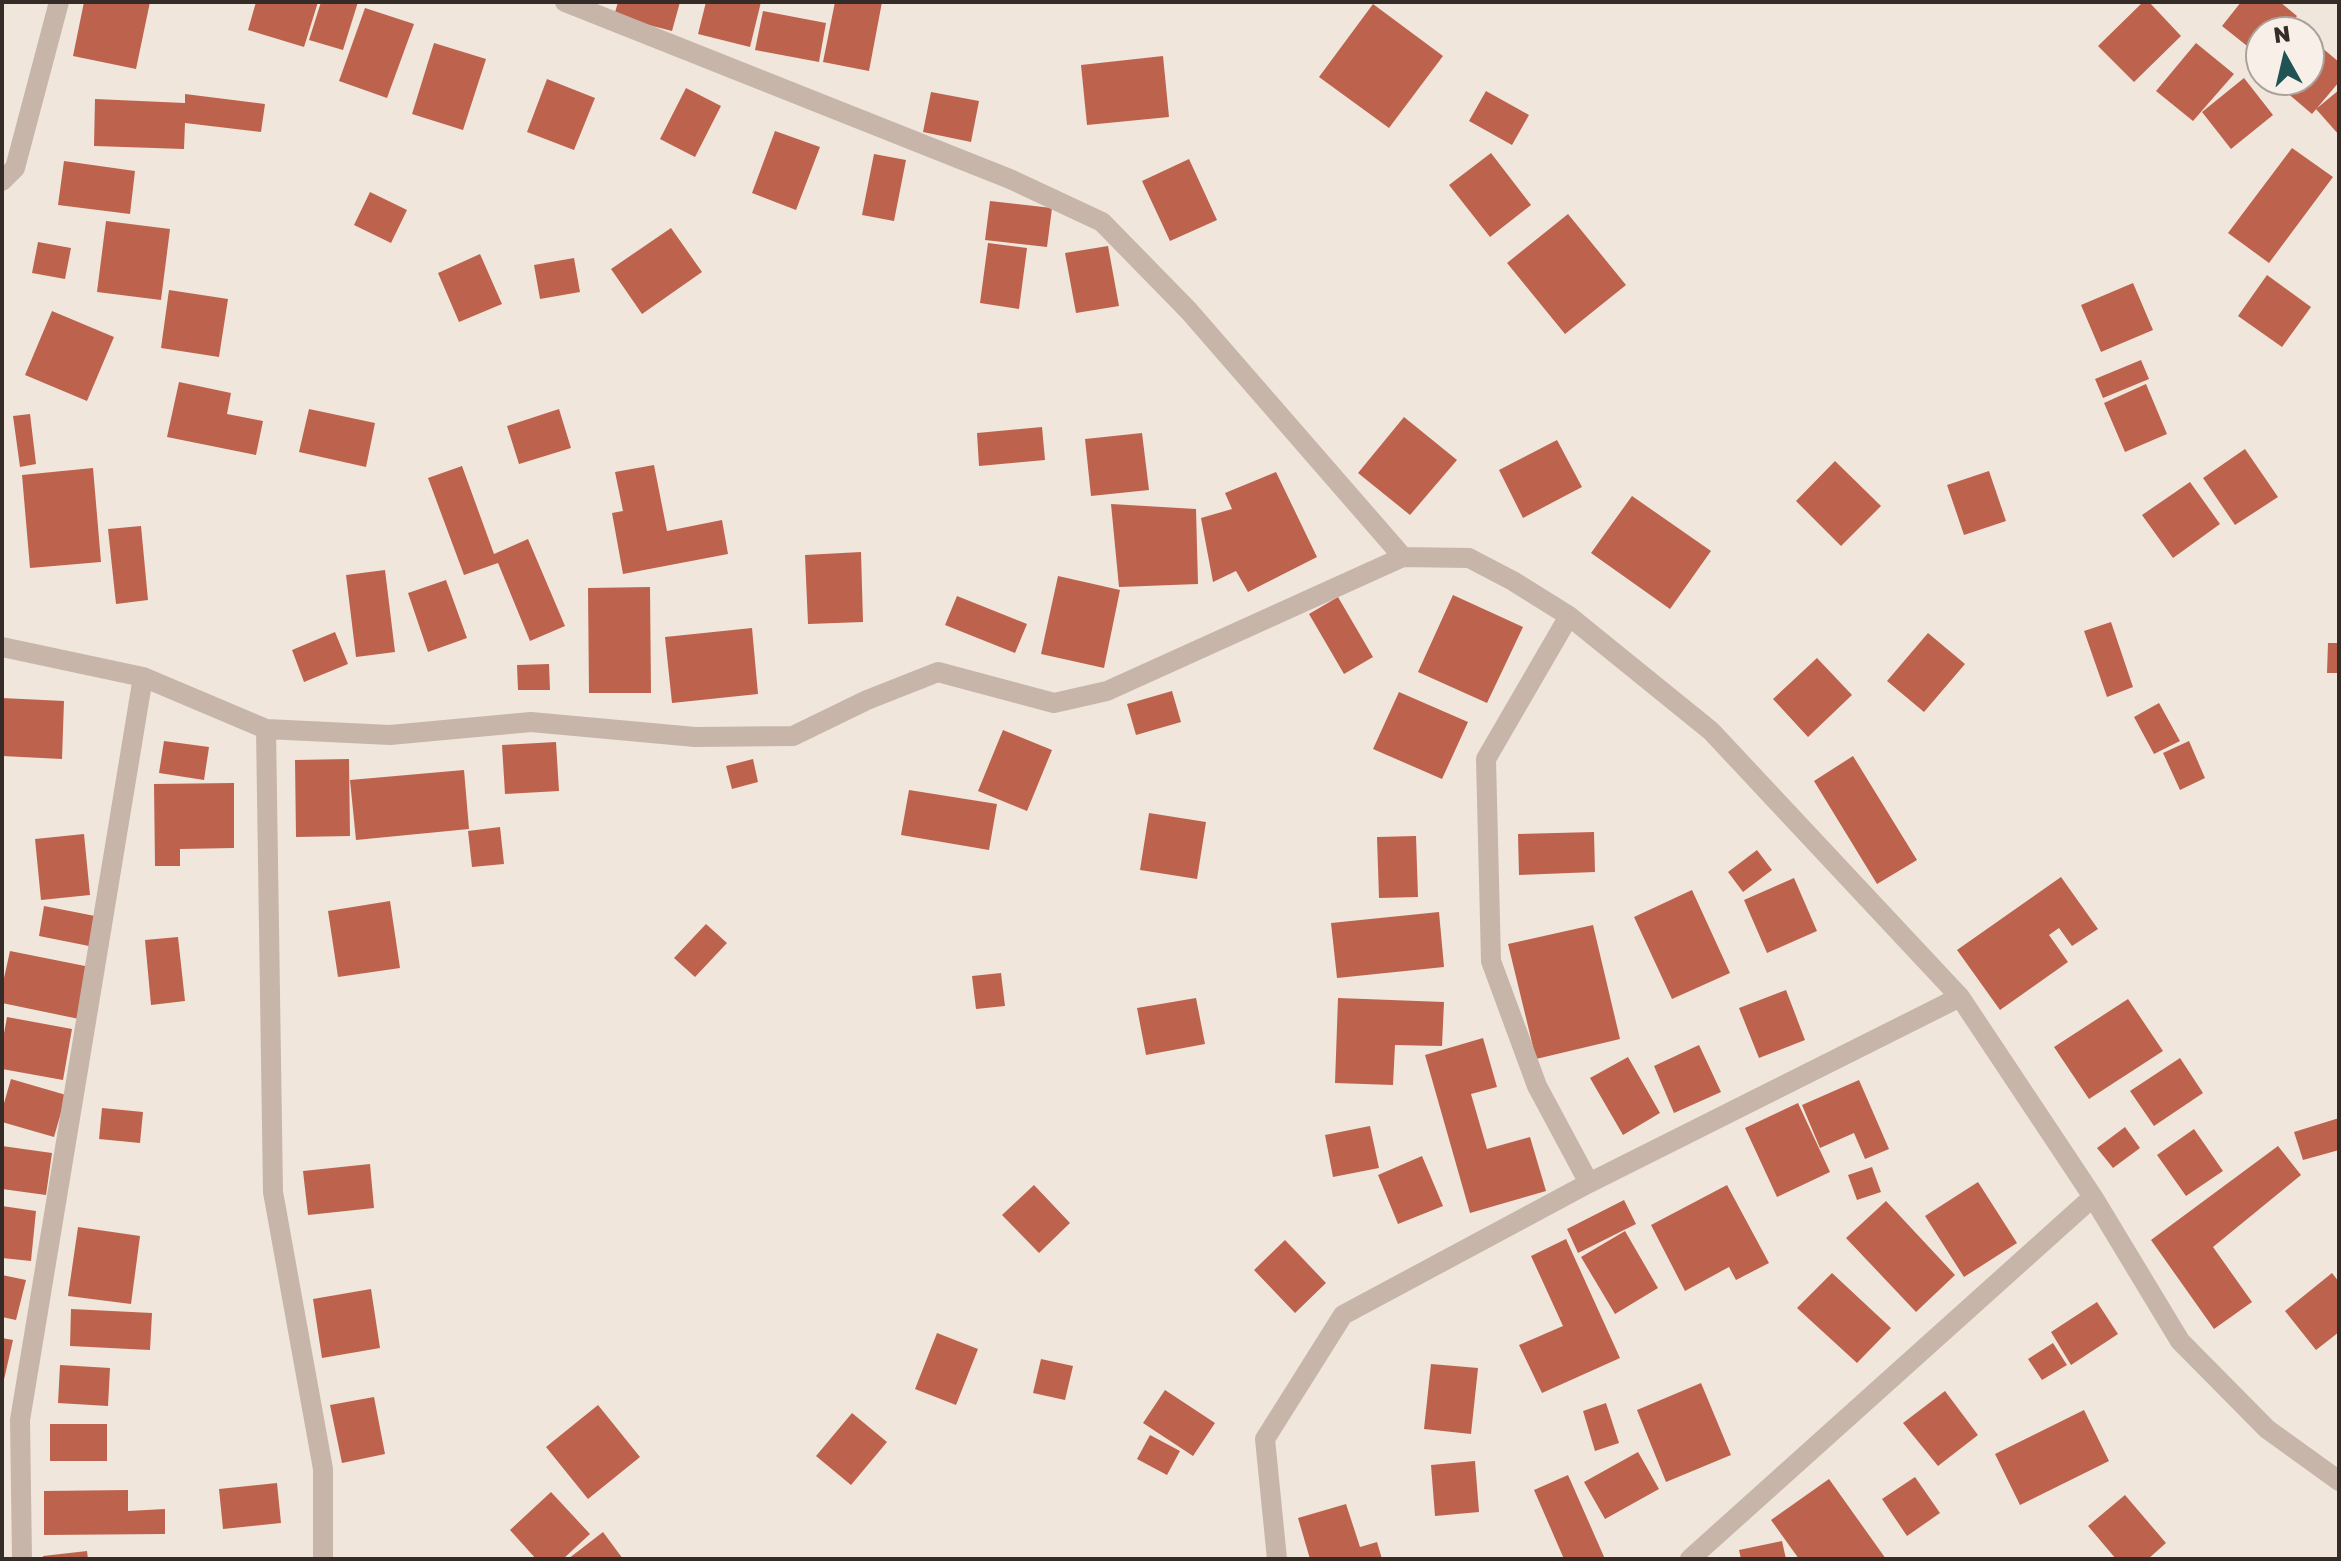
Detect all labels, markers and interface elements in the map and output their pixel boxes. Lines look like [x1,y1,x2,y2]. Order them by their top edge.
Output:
north arrow [2245,16,2325,96]
text: N [2272,19,2292,48]

